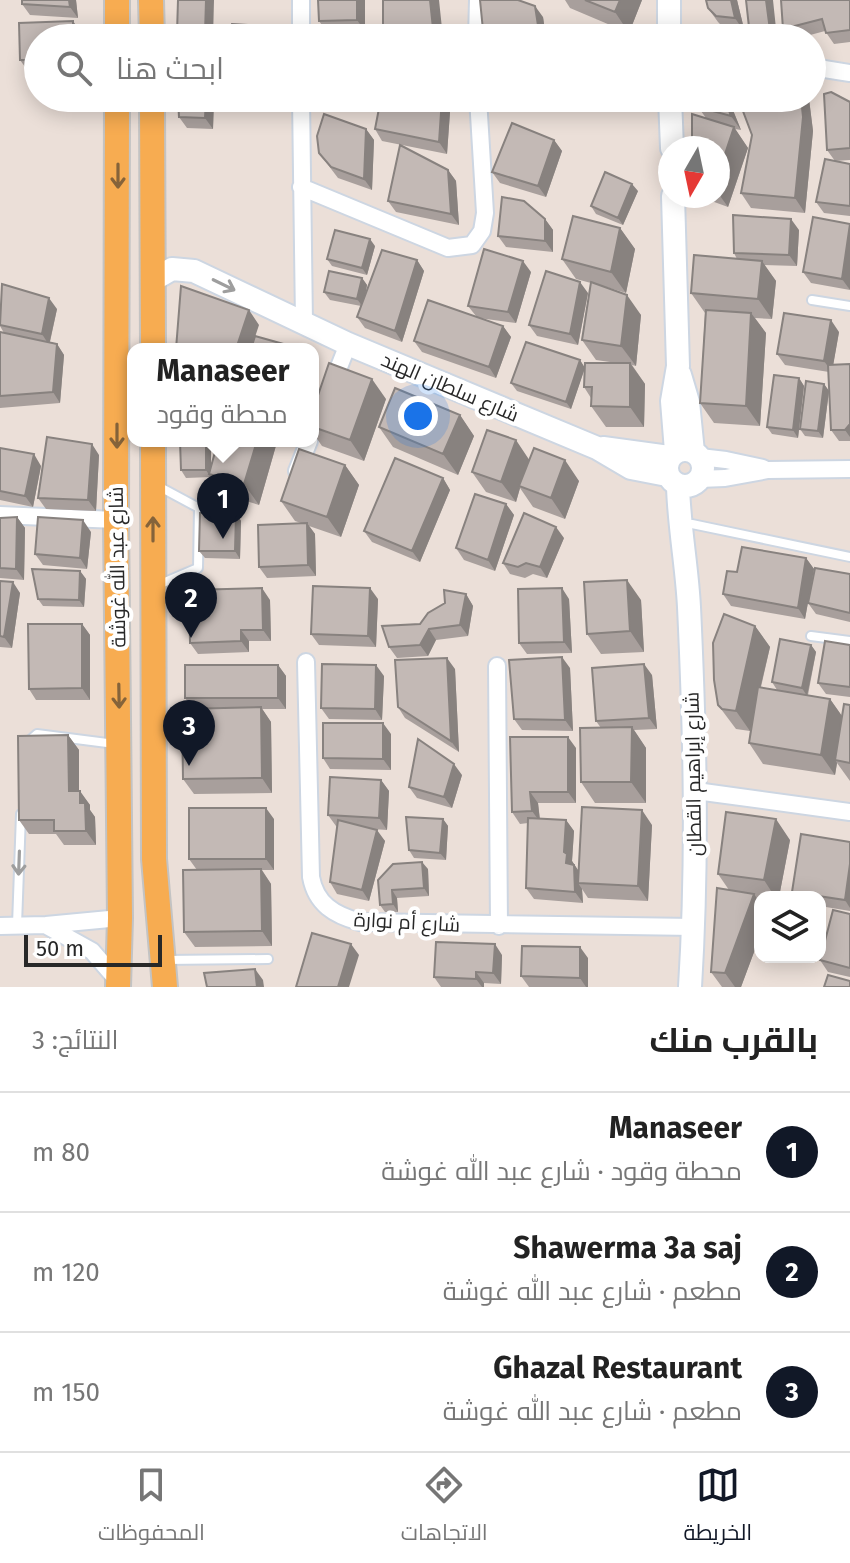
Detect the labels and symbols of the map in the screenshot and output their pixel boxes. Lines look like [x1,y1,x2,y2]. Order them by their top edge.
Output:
north arrow [658,136,730,208]
one-way arrow [110,162,126,189]
one-way arrow [212,278,236,293]
street label: شارع سلطان الهند [377,347,522,429]
your location [398,396,438,436]
one-way arrow [109,422,125,449]
pin: 1 [197,473,249,539]
street label: شارع عبد الله غوشة [103,486,132,648]
one-way arrow [145,516,161,543]
pin: 2 [165,572,217,638]
one-way arrow [111,682,127,709]
street label: شارع إبراهيم القطان [680,692,708,856]
pin: 3 [163,700,215,766]
one-way arrow [12,849,27,876]
street label: شارع أم نوارة [353,907,461,939]
scale bar [24,931,162,967]

